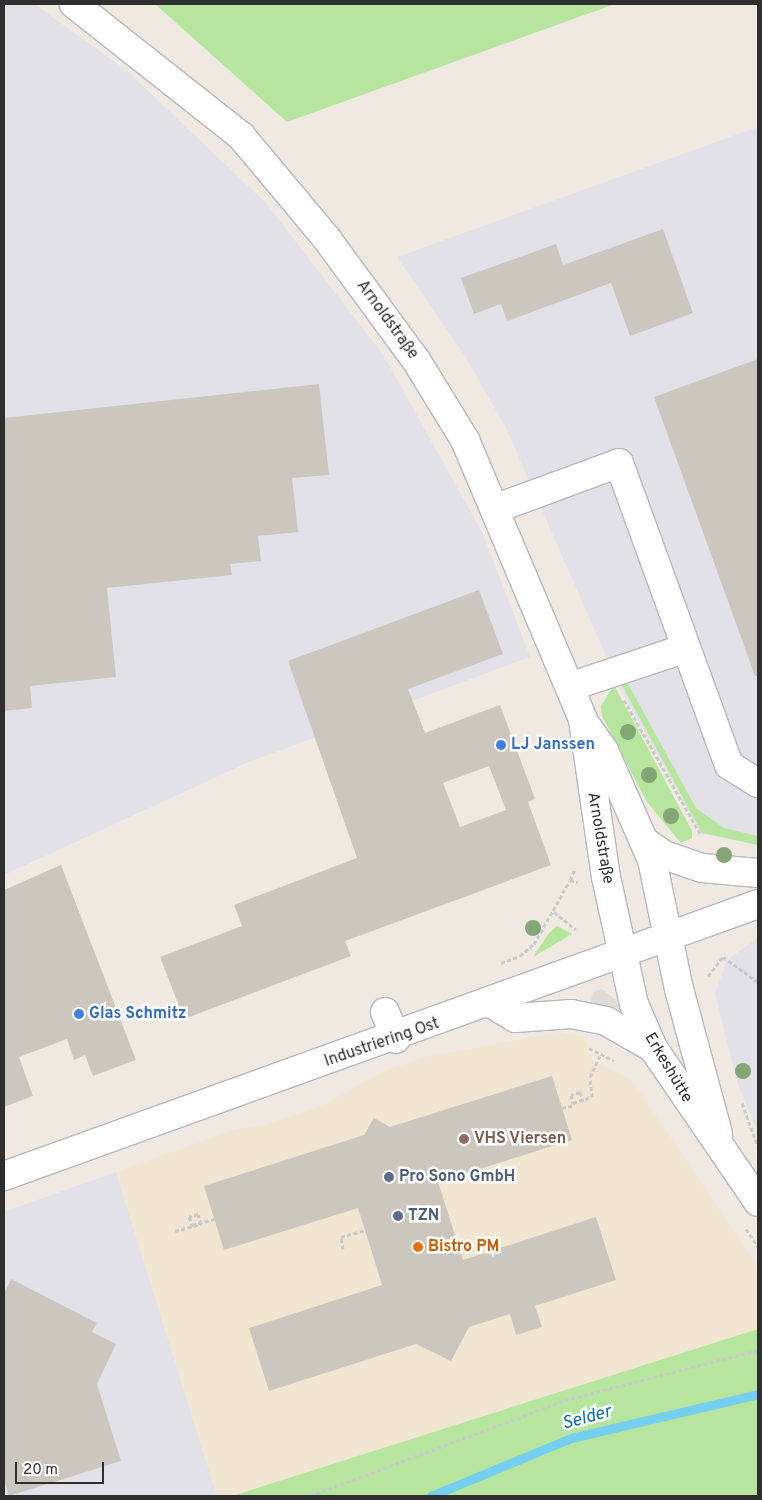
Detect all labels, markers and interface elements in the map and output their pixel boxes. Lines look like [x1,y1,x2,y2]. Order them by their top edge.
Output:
street label: Arnoldstraße [352,277,422,363]
place label: LJ Janssen [511,735,595,755]
marker: LJ Janssen [495,739,507,751]
street label: Arnoldstraße [582,791,618,885]
place label: Glas Schmitz [89,1004,186,1024]
marker: Glas Schmitz [73,1008,85,1020]
street label: Industriering Ost [322,1014,442,1072]
street label: Erkeshütte [640,1030,696,1106]
place label: VHS Viersen [474,1129,567,1149]
marker: VHS Viersen [458,1133,470,1145]
place label: Pro Sono GmbH [399,1167,515,1187]
marker: Pro Sono GmbH [383,1171,395,1183]
place label: TZN [408,1206,439,1226]
marker: TZN [392,1210,404,1222]
place label: Bistro PM [428,1237,499,1257]
marker: Bistro PM [412,1241,424,1253]
water label: Selder [560,1402,614,1436]
scale bar [18,1452,106,1484]
text: 20 m [23,1461,58,1480]

